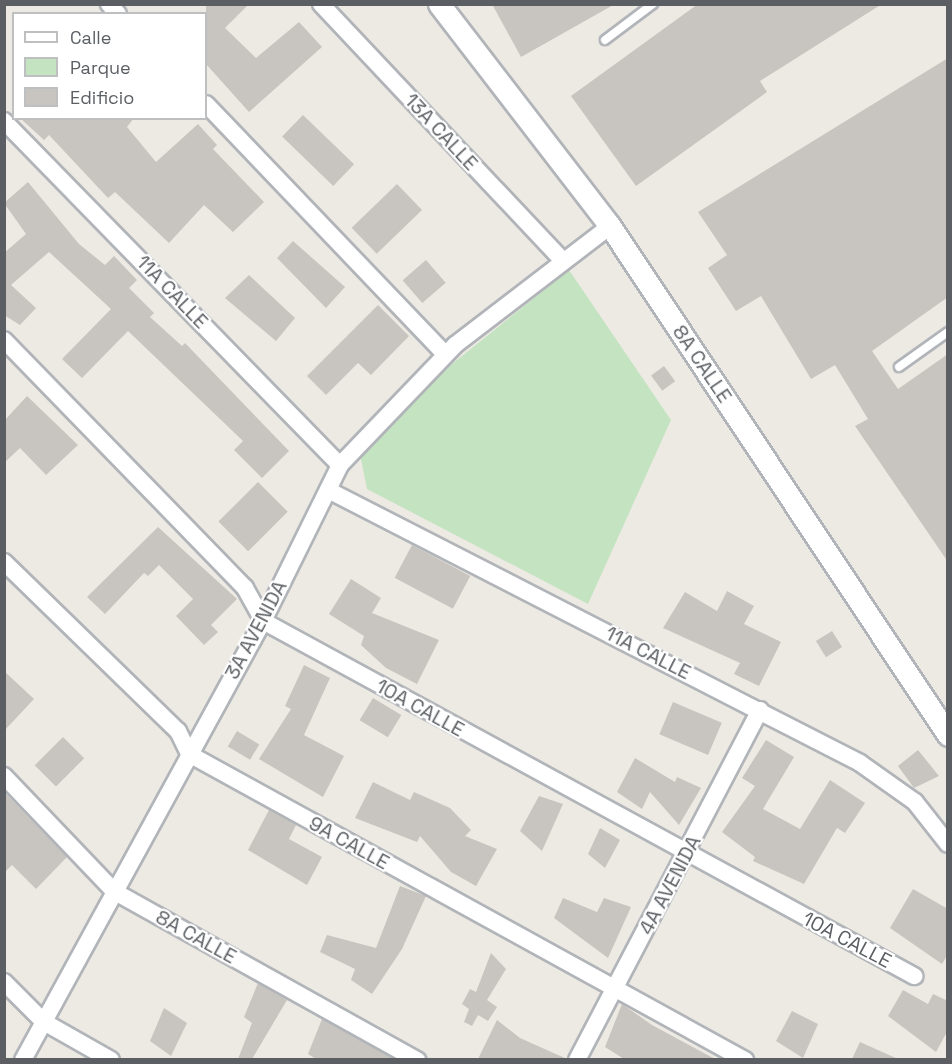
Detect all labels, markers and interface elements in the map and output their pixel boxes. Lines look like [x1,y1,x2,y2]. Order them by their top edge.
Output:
legend [12,12,207,120]
text: Calle [70,26,111,49]
text: Parque [70,56,131,79]
text: Edificio [70,86,134,109]
street label: 13A CALLE [399,88,483,176]
street label: 11A CALLE [131,250,213,334]
street label: 8A CALLE [667,321,737,407]
street label: 3A AVENIDA [220,576,292,684]
street label: 11A CALLE [601,621,695,685]
street label: 10A CALLE [372,674,468,742]
street label: 9A CALLE [305,811,393,875]
street label: 4A AVENIDA [634,831,706,939]
street label: 8A CALLE [151,905,241,969]
street label: 10A CALLE [798,907,896,973]

